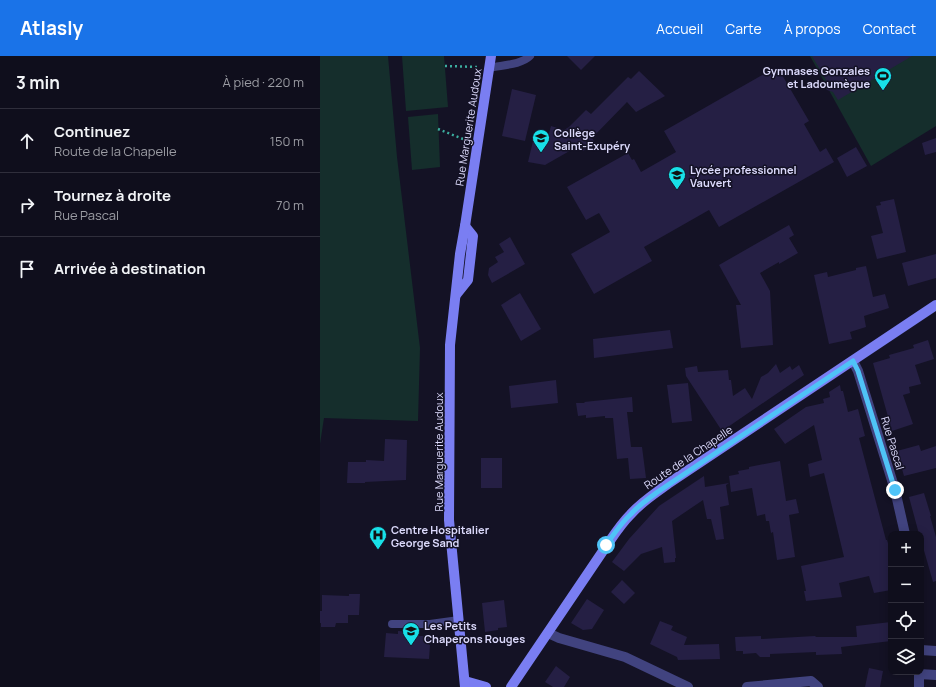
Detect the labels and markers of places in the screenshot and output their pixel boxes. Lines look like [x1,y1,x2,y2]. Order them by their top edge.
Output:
place label: Gymnases Gonzales et Ladoumègue [763,63,870,91]
sports icon: Gymnases Gonzales et Ladoumègue [873,66,893,91]
place label: Collège Saint-Exupéry [554,125,631,153]
school or university icon: Collège Saint-Exupéry [531,128,551,153]
place label: Lycée professionnel Vauvert [690,162,797,190]
school or university icon: Lycée professionnel Vauvert [667,165,687,190]
place label: Centre Hospitalier George Sand [391,522,490,550]
hospital icon: Centre Hospitalier George Sand [368,525,388,550]
place label: Les Petits Chaperons Rouges [424,618,525,646]
school or university icon: Les Petits Chaperons Rouges [401,621,421,646]

